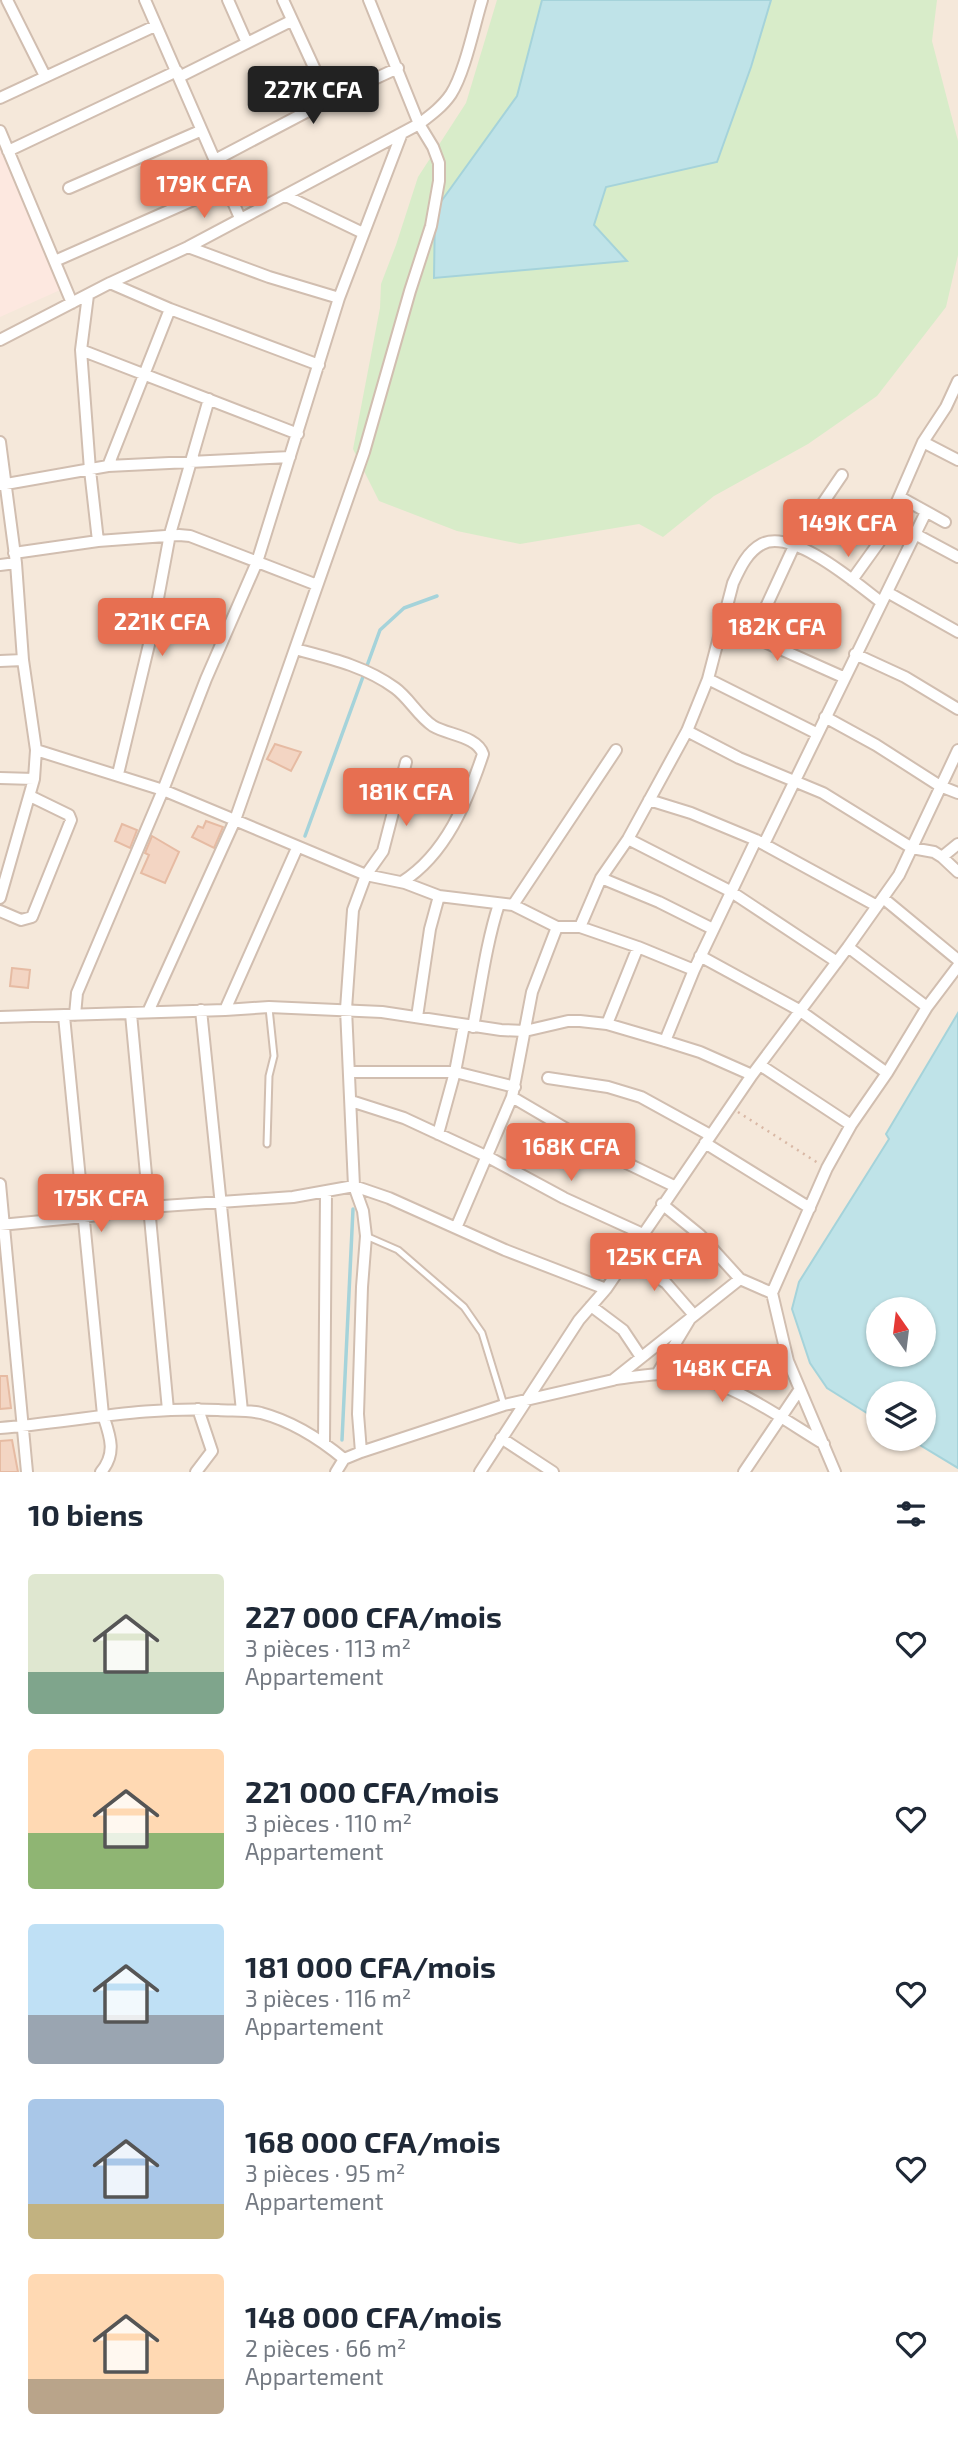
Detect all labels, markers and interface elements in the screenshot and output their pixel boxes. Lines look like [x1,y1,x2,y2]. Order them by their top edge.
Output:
pin: 227K CFA [241,66,385,126]
text: 227K CFA [264,75,362,103]
pin: 179K CFA [132,160,276,220]
text: 179K CFA [156,169,252,197]
pin: 149K CFA [776,500,920,559]
text: 149K CFA [799,508,897,536]
pin: 221K CFA [90,598,234,658]
pin: 182K CFA [705,604,849,663]
text: 221K CFA [114,607,210,635]
text: 182K CFA [728,612,826,640]
pin: 181K CFA [334,768,478,828]
text: 181K CFA [359,777,453,805]
pin: 168K CFA [499,1124,643,1183]
text: 168K CFA [522,1132,620,1160]
pin: 175K CFA [29,1174,173,1234]
text: 175K CFA [54,1183,148,1211]
pin: 125K CFA [582,1234,726,1293]
text: 125K CFA [606,1242,702,1270]
north arrow [866,1297,936,1367]
map controls [866,1297,936,1451]
pin: 148K CFA [650,1344,794,1404]
text: 148K CFA [673,1353,771,1381]
button: layers [866,1381,936,1451]
icon: filters [892,1495,930,1533]
text: 10 biens [28,1496,143,1532]
text: 227 000 CFA/mois [245,1598,502,1634]
icon: home [84,1602,168,1686]
icon: heart [892,1625,930,1663]
text: 3 pièces · 113 m² [245,1634,411,1662]
text: Appartement [245,1662,384,1690]
text: 221 000 CFA/mois [245,1773,499,1809]
icon: home [84,1777,168,1861]
icon: heart [892,1800,930,1838]
text: 3 pièces · 110 m² [245,1809,412,1837]
text: Appartement [245,1837,384,1865]
text: 181 000 CFA/mois [245,1948,496,1984]
icon: home [84,1952,168,2036]
icon: heart [892,1975,930,2013]
text: 3 pièces · 116 m² [245,1984,411,2012]
text: Appartement [245,2012,384,2040]
text: 168 000 CFA/mois [245,2123,501,2159]
icon: home [84,2127,168,2211]
icon: heart [892,2150,930,2188]
text: 3 pièces · 95 m² [245,2159,405,2187]
text: Appartement [245,2187,384,2215]
text: 148 000 CFA/mois [245,2298,502,2334]
icon: home [84,2302,168,2386]
icon: heart [892,2325,930,2363]
text: 2 pièces · 66 m² [245,2334,406,2362]
text: Appartement [245,2362,384,2390]

